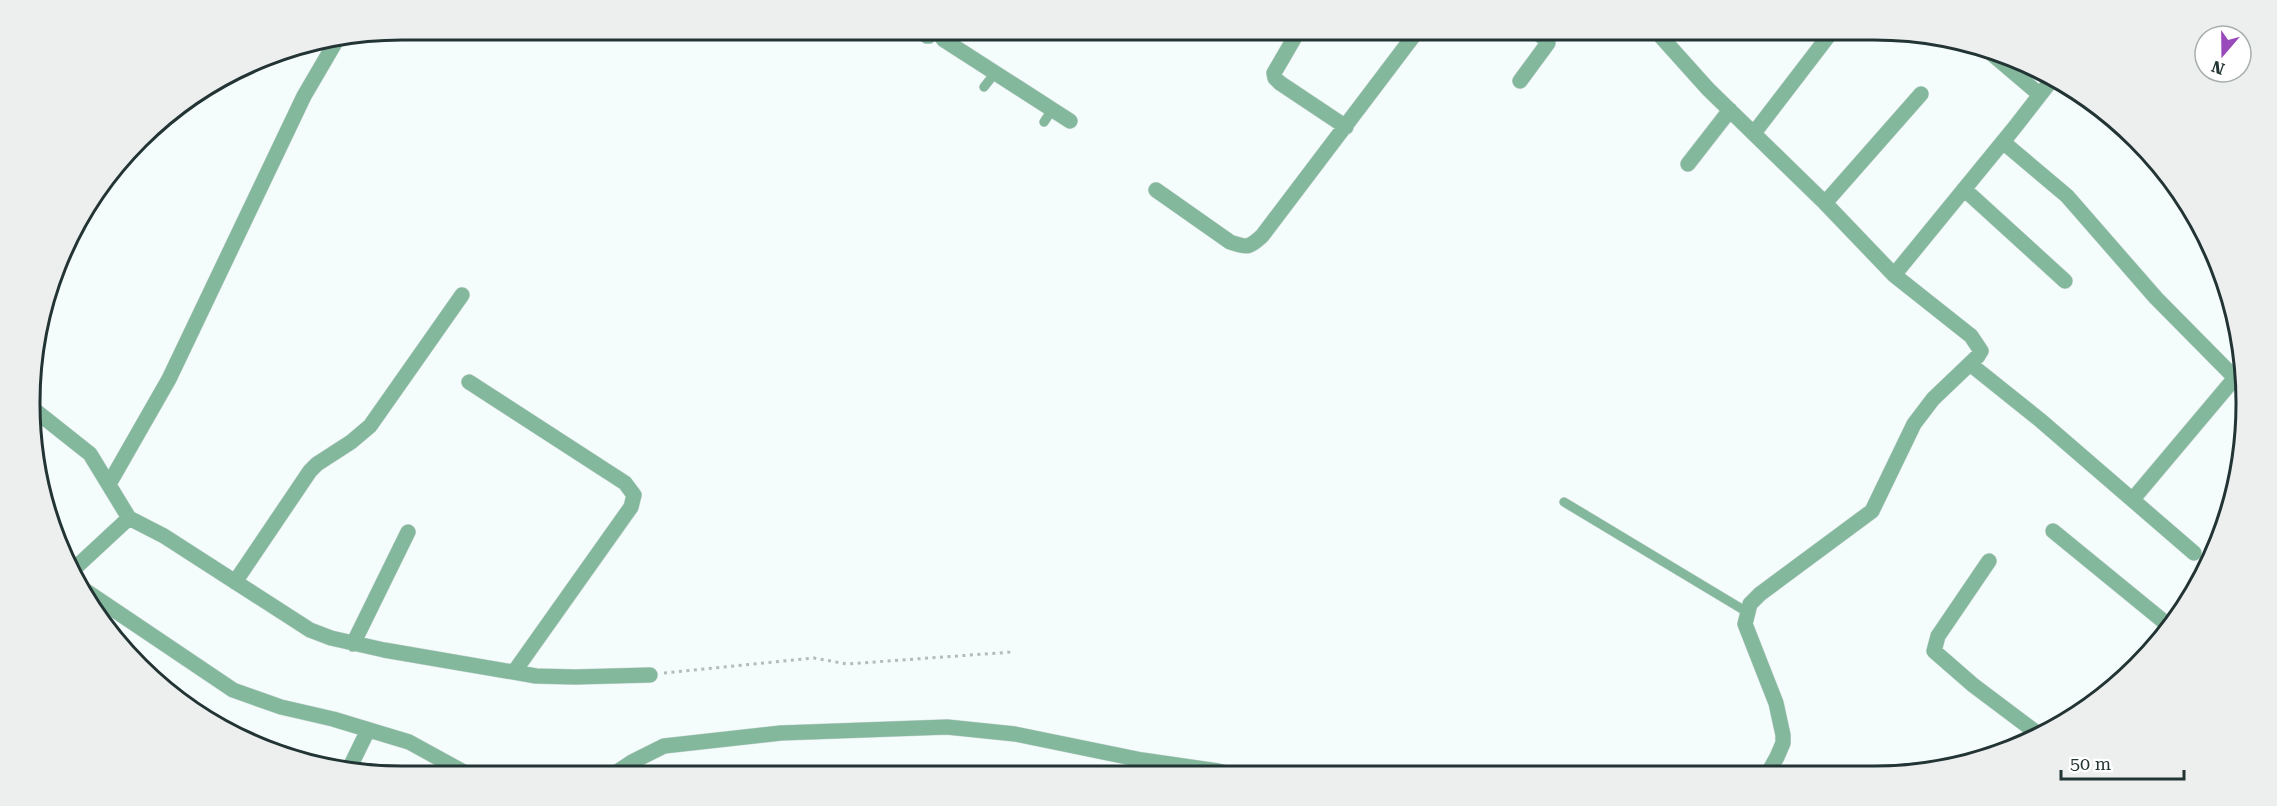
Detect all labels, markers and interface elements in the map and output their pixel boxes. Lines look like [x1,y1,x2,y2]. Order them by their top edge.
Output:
north arrow [2193,24,2253,84]
text: N [2209,57,2227,79]
scale bar [2061,743,2184,781]
text: 50 m [2070,753,2111,774]

